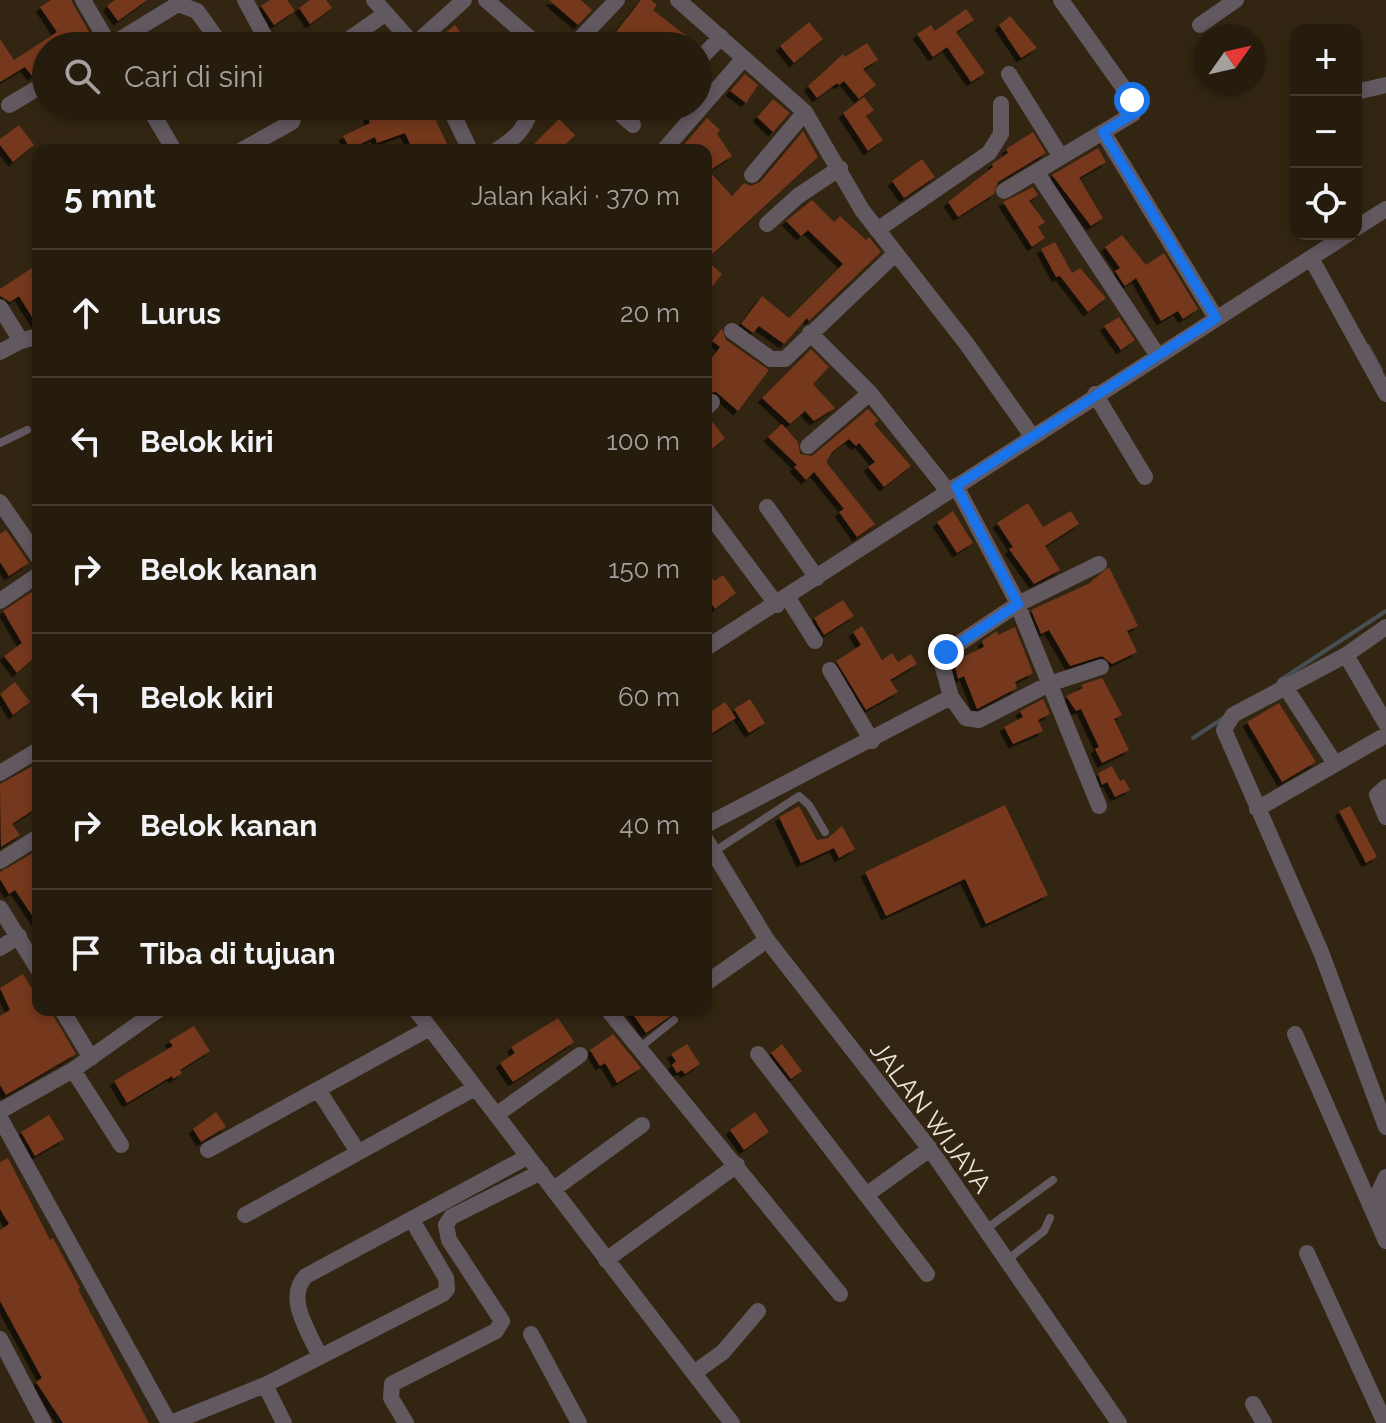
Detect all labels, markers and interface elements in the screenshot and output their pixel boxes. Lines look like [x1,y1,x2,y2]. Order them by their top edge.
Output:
north arrow [1194,24,1266,96]
map controls [1290,24,1362,240]
button: + [1290,24,1362,96]
search box [32,32,712,120]
icon: search [60,54,104,98]
text: Cari di sini [124,59,264,94]
route start [1114,82,1150,118]
button: − [1290,96,1362,168]
button: locate [1290,168,1362,240]
text: 5 mnt [64,176,156,216]
text: Jalan kaki · 370 m [471,181,680,211]
icon: ahead [64,291,108,335]
text: Lurus [140,296,221,331]
text: 20 m [620,298,680,328]
icon: left [64,419,108,463]
text: Belok kiri [140,424,274,459]
text: 100 m [607,426,680,456]
icon: right [64,547,108,591]
text: Belok kanan [140,552,317,587]
text: 150 m [608,554,680,584]
route end [928,634,964,670]
icon: left [64,675,108,719]
text: Belok kiri [140,680,274,715]
text: 60 m [618,682,680,712]
icon: right [64,803,108,847]
text: Belok kanan [140,808,317,843]
text: 40 m [619,810,680,840]
icon: arrive [64,931,108,975]
text: Tiba di tujuan [140,936,336,971]
street label: JALAN WIJAYA [864,1035,998,1199]

